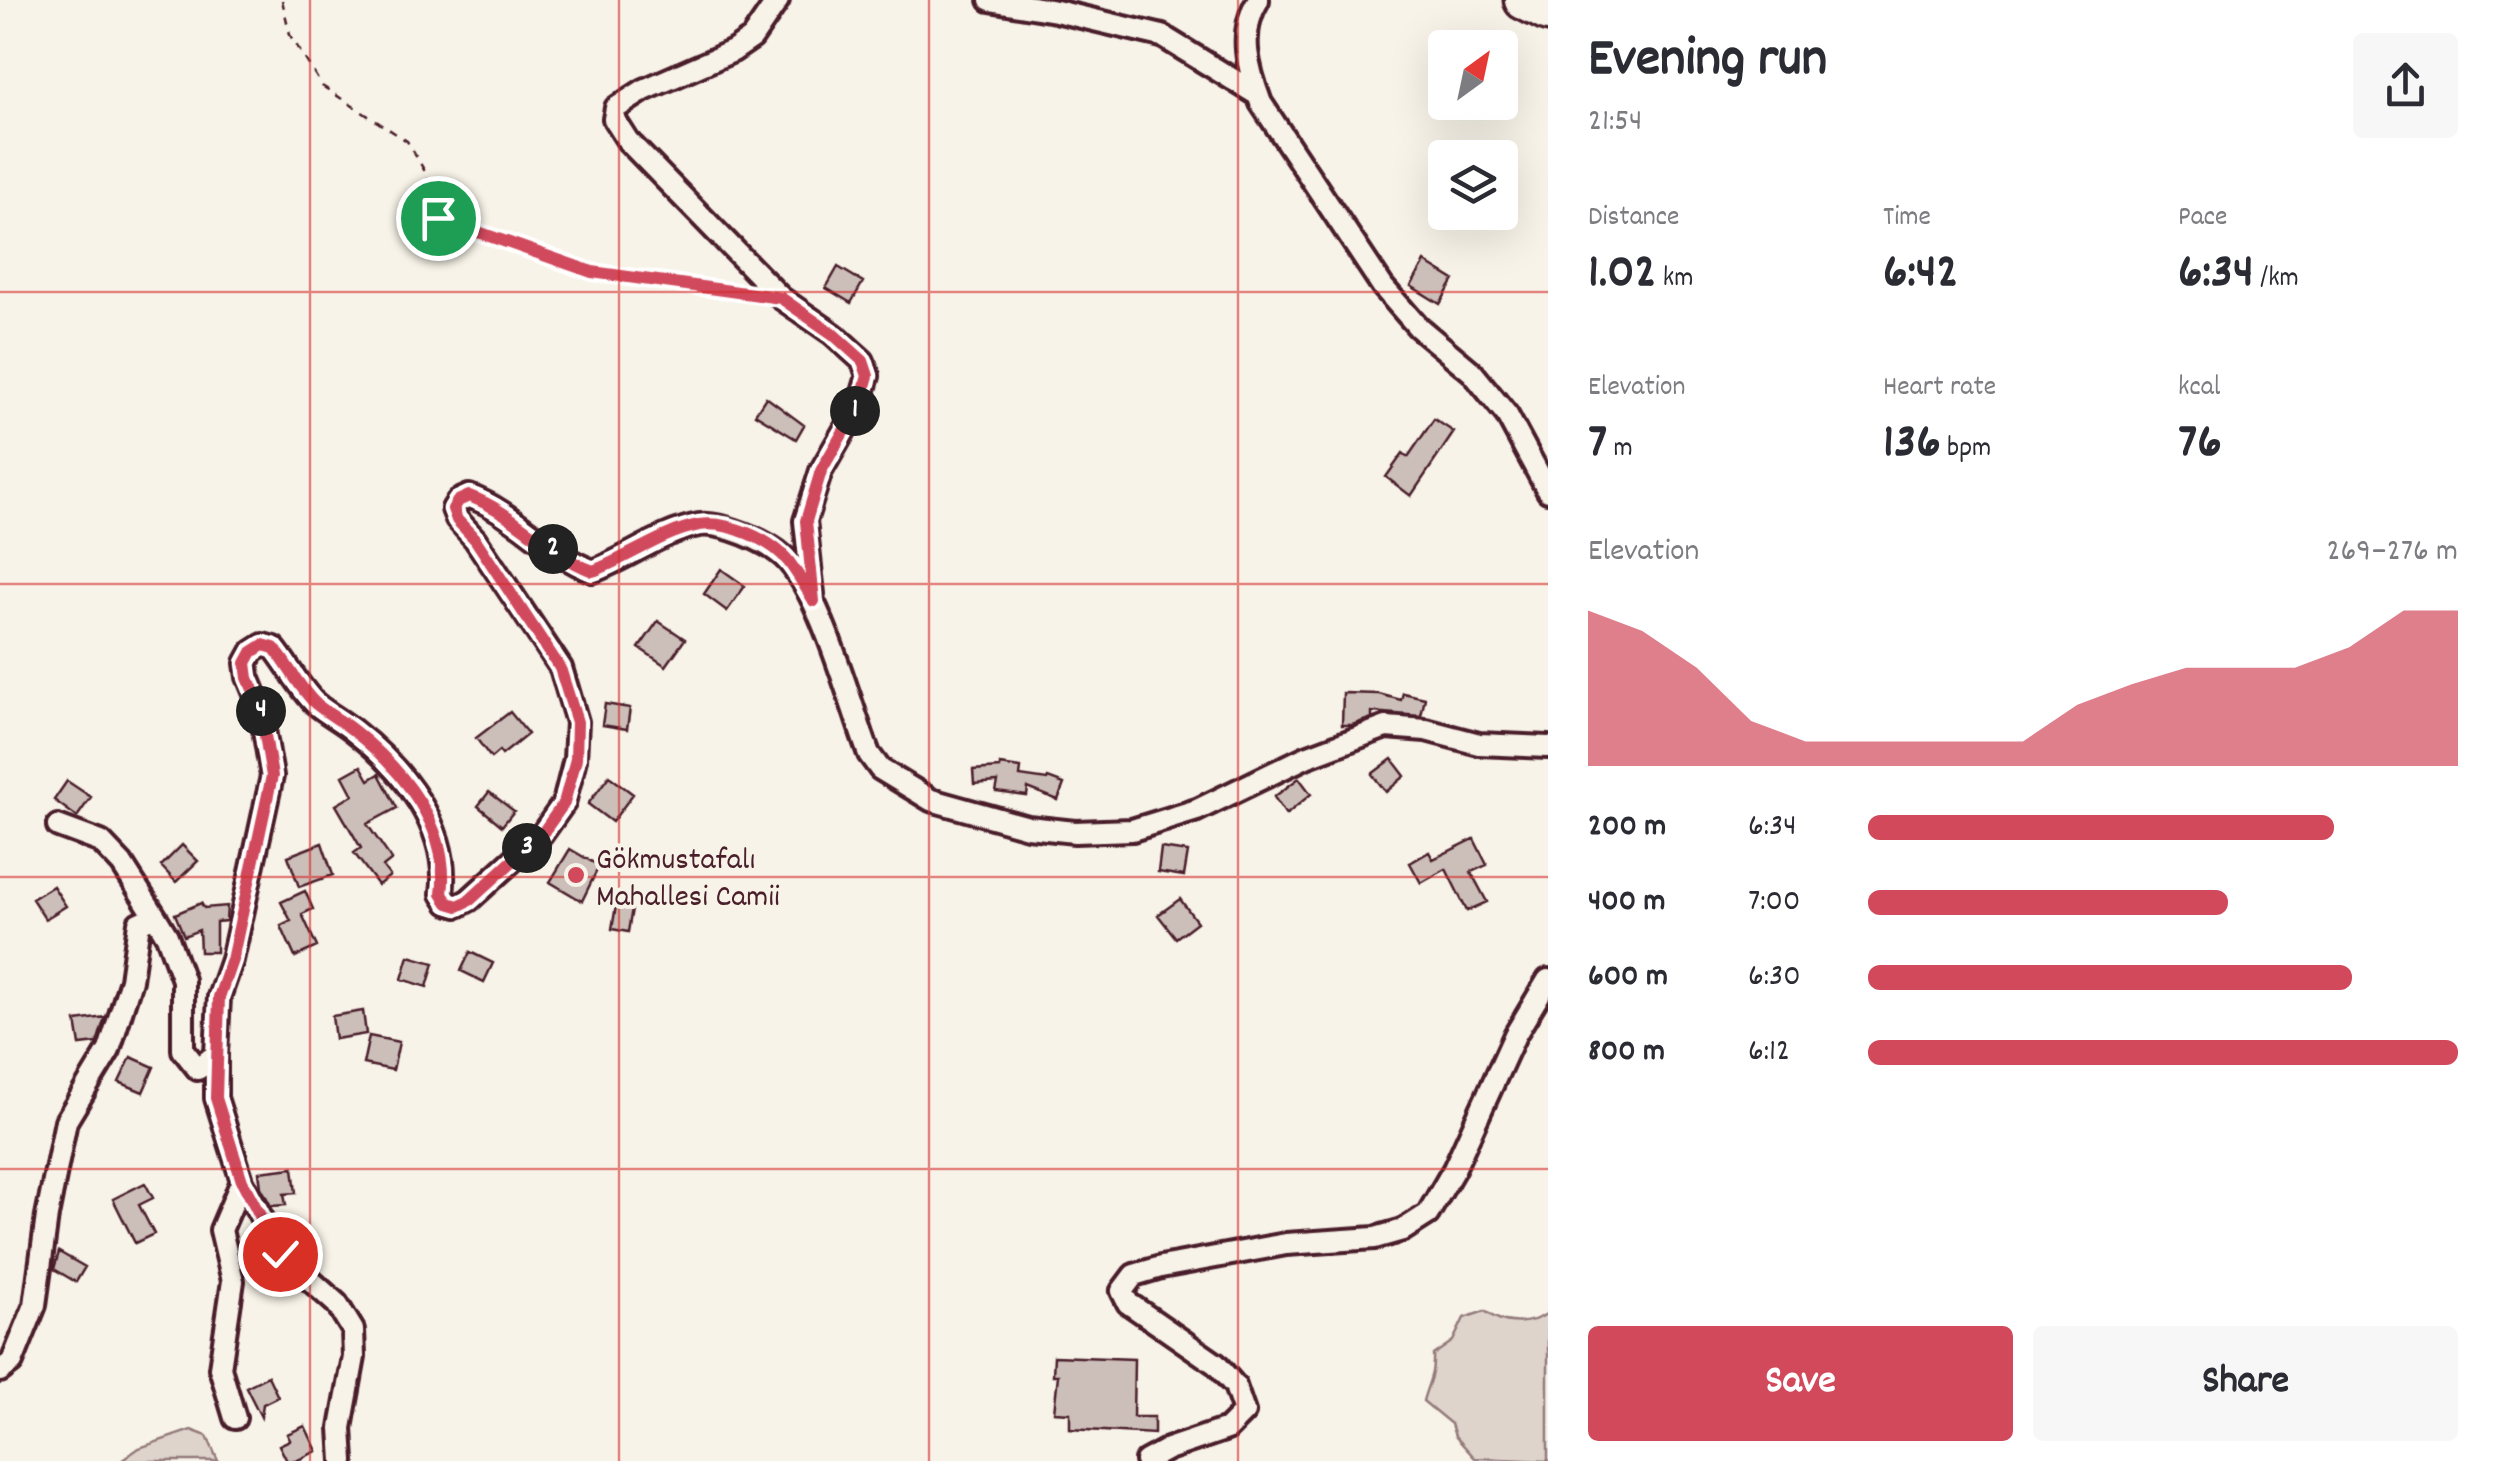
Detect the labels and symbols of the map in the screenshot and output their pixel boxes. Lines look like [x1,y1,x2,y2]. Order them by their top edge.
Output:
north arrow [1428,30,1518,120]
pin [396,176,481,261]
pin: 1 [830,386,880,436]
pin: 2 [528,524,578,574]
pin: 4 [236,686,286,736]
pin: 3 [502,823,552,873]
place label: Gökmustafalı Mahallesi Camii [596,839,780,922]
marker: Gökmustafalı Mahallesi Camii [565,864,587,886]
pin [238,1212,323,1297]

